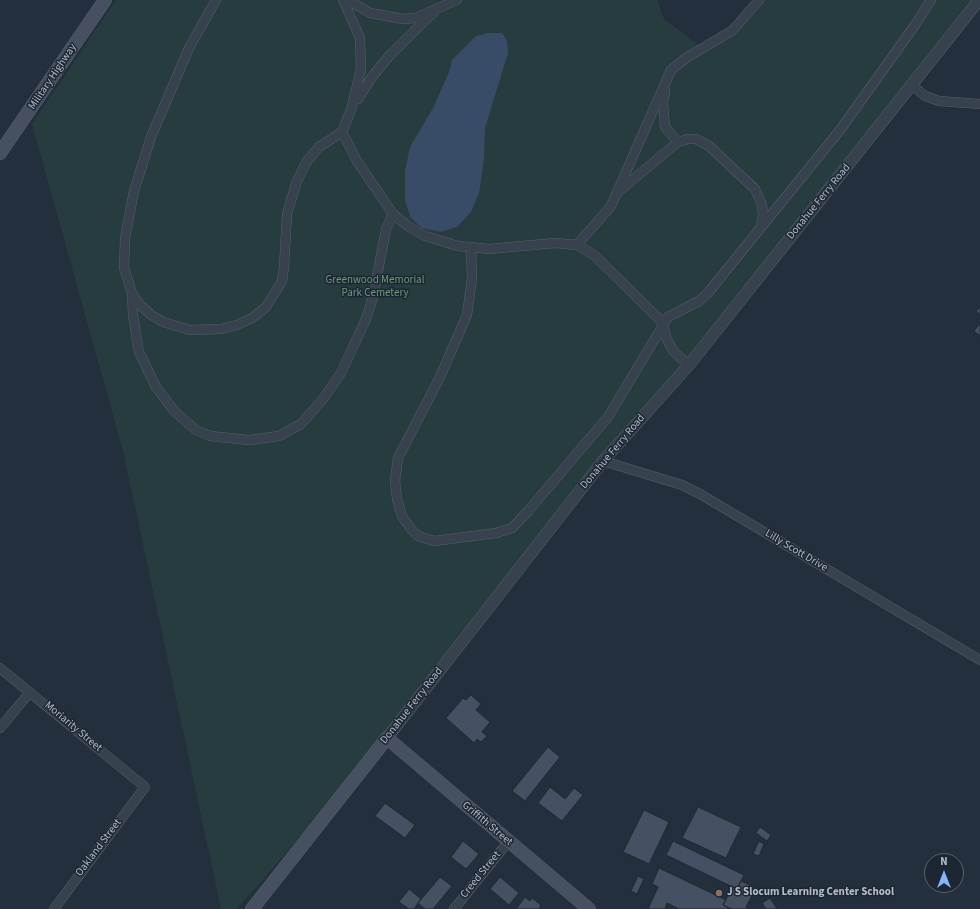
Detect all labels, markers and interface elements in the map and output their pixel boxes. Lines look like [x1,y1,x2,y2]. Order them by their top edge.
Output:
street label: Military Highway [26,42,80,112]
street label: Donahue Ferry Road [784,162,854,242]
park label: Greenwood Memorial Park Cemetery [326,274,424,300]
street label: Donahue Ferry Road [578,412,648,492]
street label: Lilly Scott Drive [762,527,830,575]
street label: Donahue Ferry Road [378,665,446,747]
street label: Moriarity Street [42,699,104,755]
street label: Griffith Street [459,799,515,849]
street label: Oakland Street [73,817,125,879]
street label: Creed Street [458,849,504,901]
north arrow [924,853,964,893]
text: N [940,854,948,869]
place label: J S Slocum Learning Center School [727,886,894,900]
marker: J S Slocum Learning Center School [714,888,724,898]

